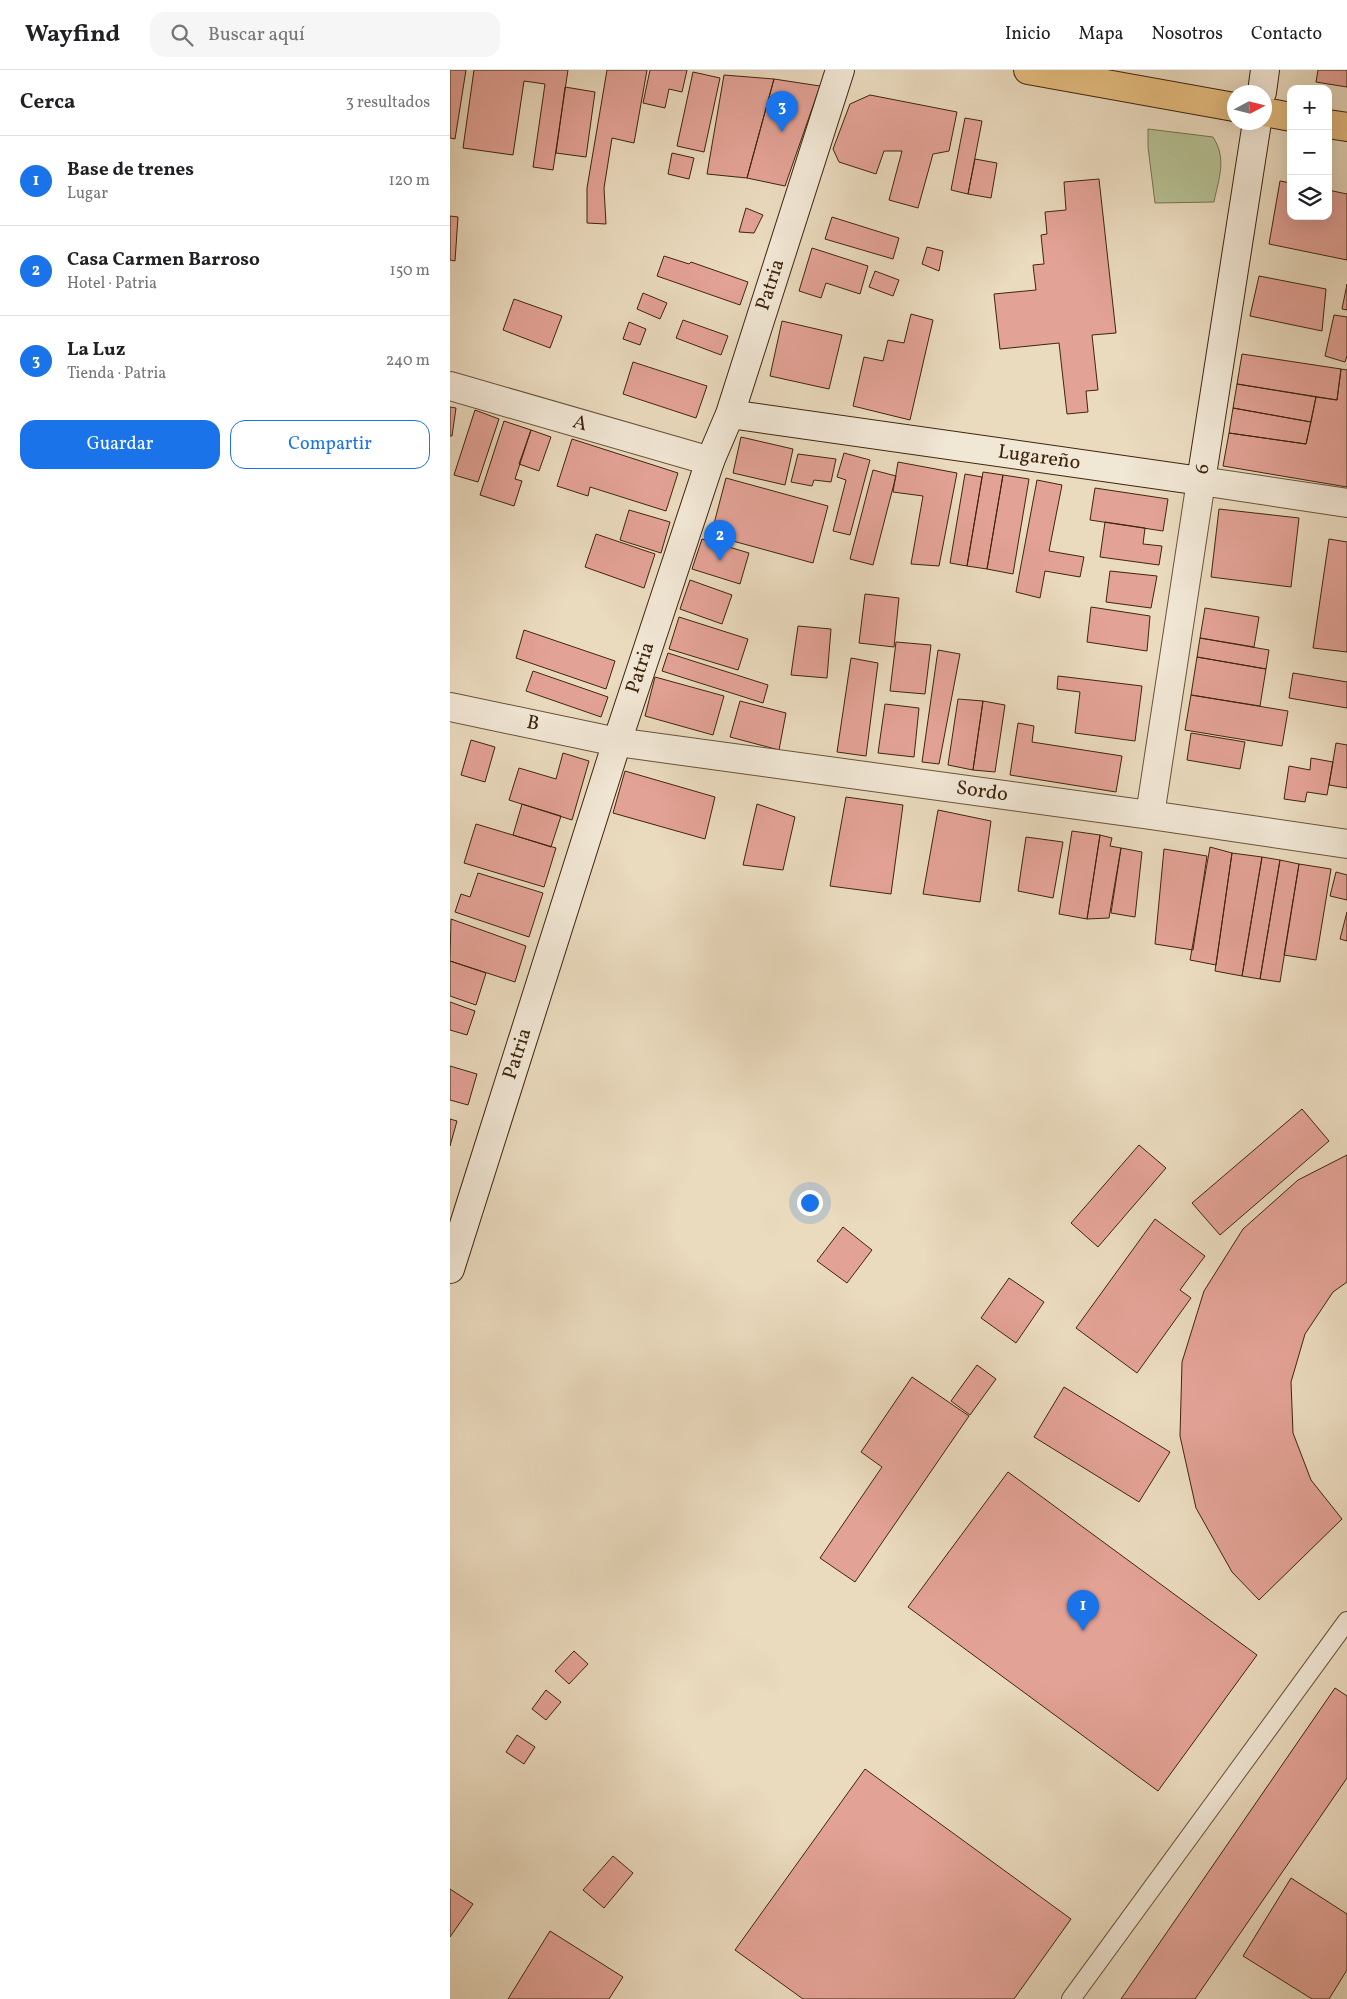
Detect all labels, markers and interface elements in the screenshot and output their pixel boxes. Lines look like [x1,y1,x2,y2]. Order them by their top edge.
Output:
search box [150,12,500,57]
text: Wayfind [25,18,120,52]
icon: search [168,21,196,49]
text: Buscar aquí [208,22,305,48]
text: Inicio [1005,22,1051,47]
text: Mapa [1079,22,1124,47]
text: Nosotros [1152,22,1223,47]
text: Contacto [1251,22,1322,47]
north arrow [1227,85,1272,130]
map controls [1287,85,1332,220]
button: + [1287,85,1332,130]
text: Cerca [20,88,75,117]
pin: 3 [766,91,798,132]
text: 3 resultados [346,92,430,114]
button: − [1287,130,1332,175]
text: Base de trenes [67,157,194,183]
text: 1 [33,170,39,192]
text: 120 m [388,170,430,192]
button: layers [1287,175,1332,220]
text: Lugar [67,183,108,205]
text: Casa Carmen Barroso [67,247,260,273]
street label: Patria [750,256,792,314]
text: 2 [32,260,40,282]
text: 150 m [389,260,430,282]
text: Hotel · Patria [67,273,157,295]
text: La Luz [67,337,125,363]
text: 3 [32,350,40,372]
text: 240 m [386,350,430,372]
text: Tienda · Patria [67,363,166,385]
street label: A [569,409,591,439]
button: Guardar [20,420,220,469]
button: Compartir [230,420,430,469]
street label: Lugareño [996,438,1082,478]
street label: 6 [1188,462,1218,476]
pin: 2 [704,520,736,561]
street label: Patria [620,639,662,697]
street label: B [524,709,542,739]
street label: Sordo [954,775,1010,809]
street label: Patria [497,1025,539,1083]
your location [797,1190,823,1216]
pin: 1 [1067,1590,1099,1631]

